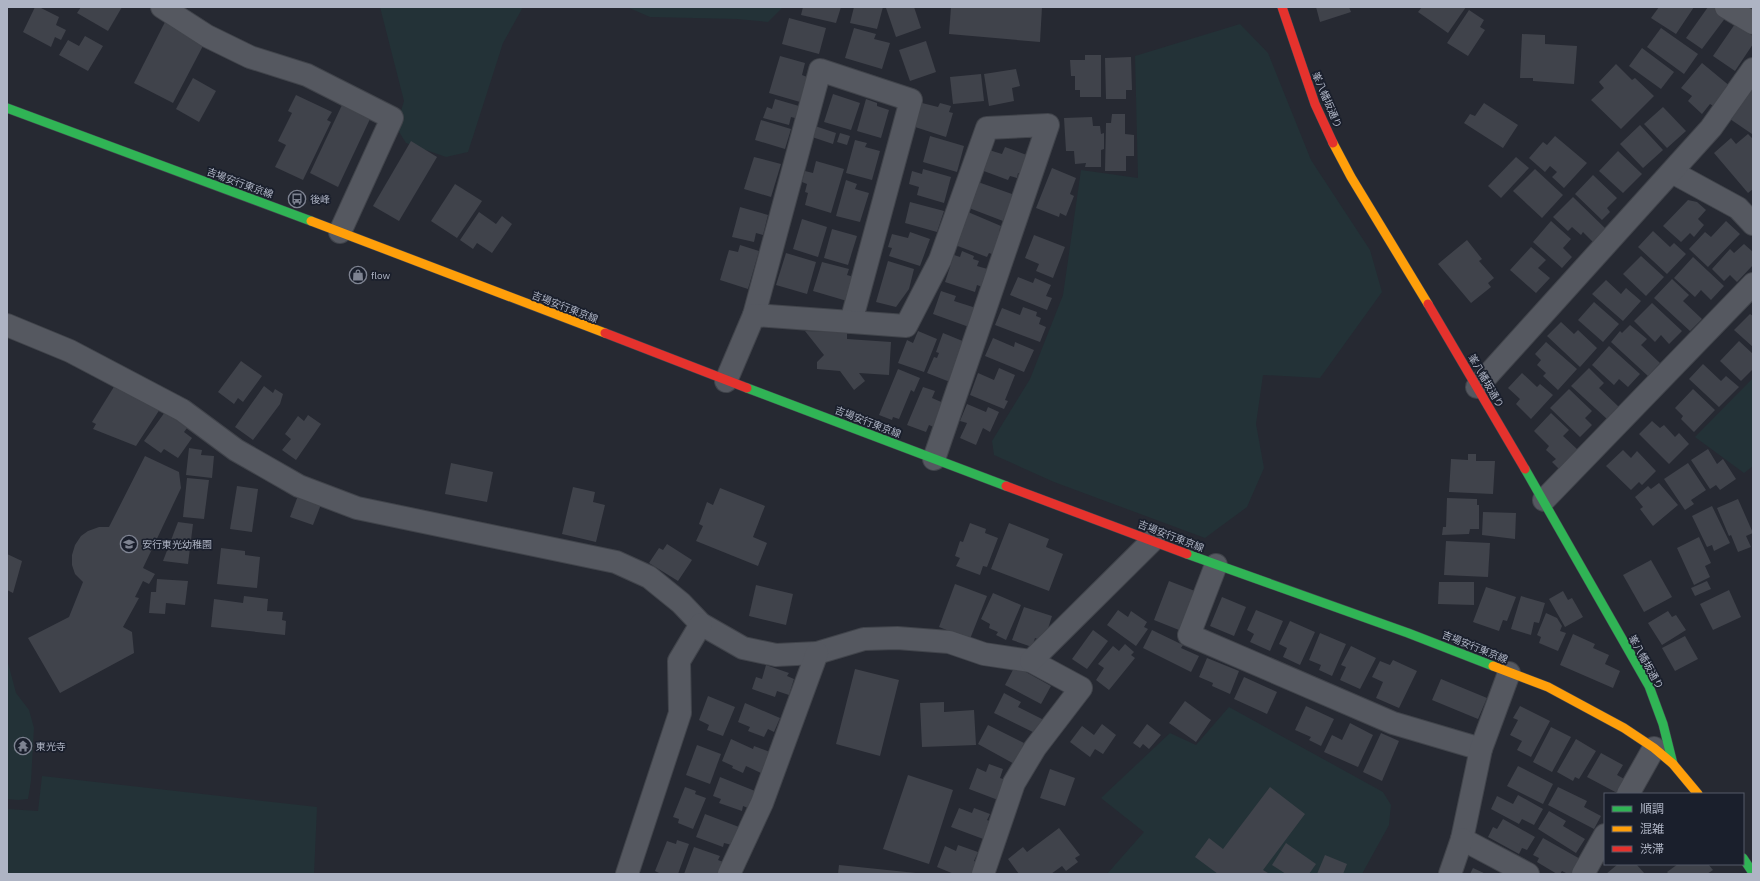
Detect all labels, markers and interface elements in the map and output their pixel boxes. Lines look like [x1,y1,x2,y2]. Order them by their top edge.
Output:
street label: 峯八幡坂通り [1309,70,1345,130]
street label: 吉場安行東京線 [205,165,275,201]
bus stop icon: 後峰 [287,189,307,209]
place label: 後峰 [310,193,330,206]
shop icon: flow [348,265,368,285]
place label: flow [371,269,391,282]
street label: 吉場安行東京線 [530,288,600,326]
street label: 峯八幡坂通り [1465,352,1507,410]
street label: 吉場安行東京線 [833,403,903,441]
street label: 吉場安行東京線 [1136,517,1206,555]
school or university icon: 安行東光幼稚園 [119,534,139,554]
place label: 安行東光幼稚園 [142,538,212,551]
street label: 吉場安行東京線 [1440,628,1510,666]
street label: 峯八幡坂通り [1626,633,1666,691]
temple icon: 東光寺 [13,736,33,756]
place label: 東光寺 [36,740,66,753]
legend [1604,793,1744,865]
text: 順調 [1640,801,1664,816]
text: 混雑 [1640,821,1664,836]
text: 渋滞 [1640,841,1664,856]

